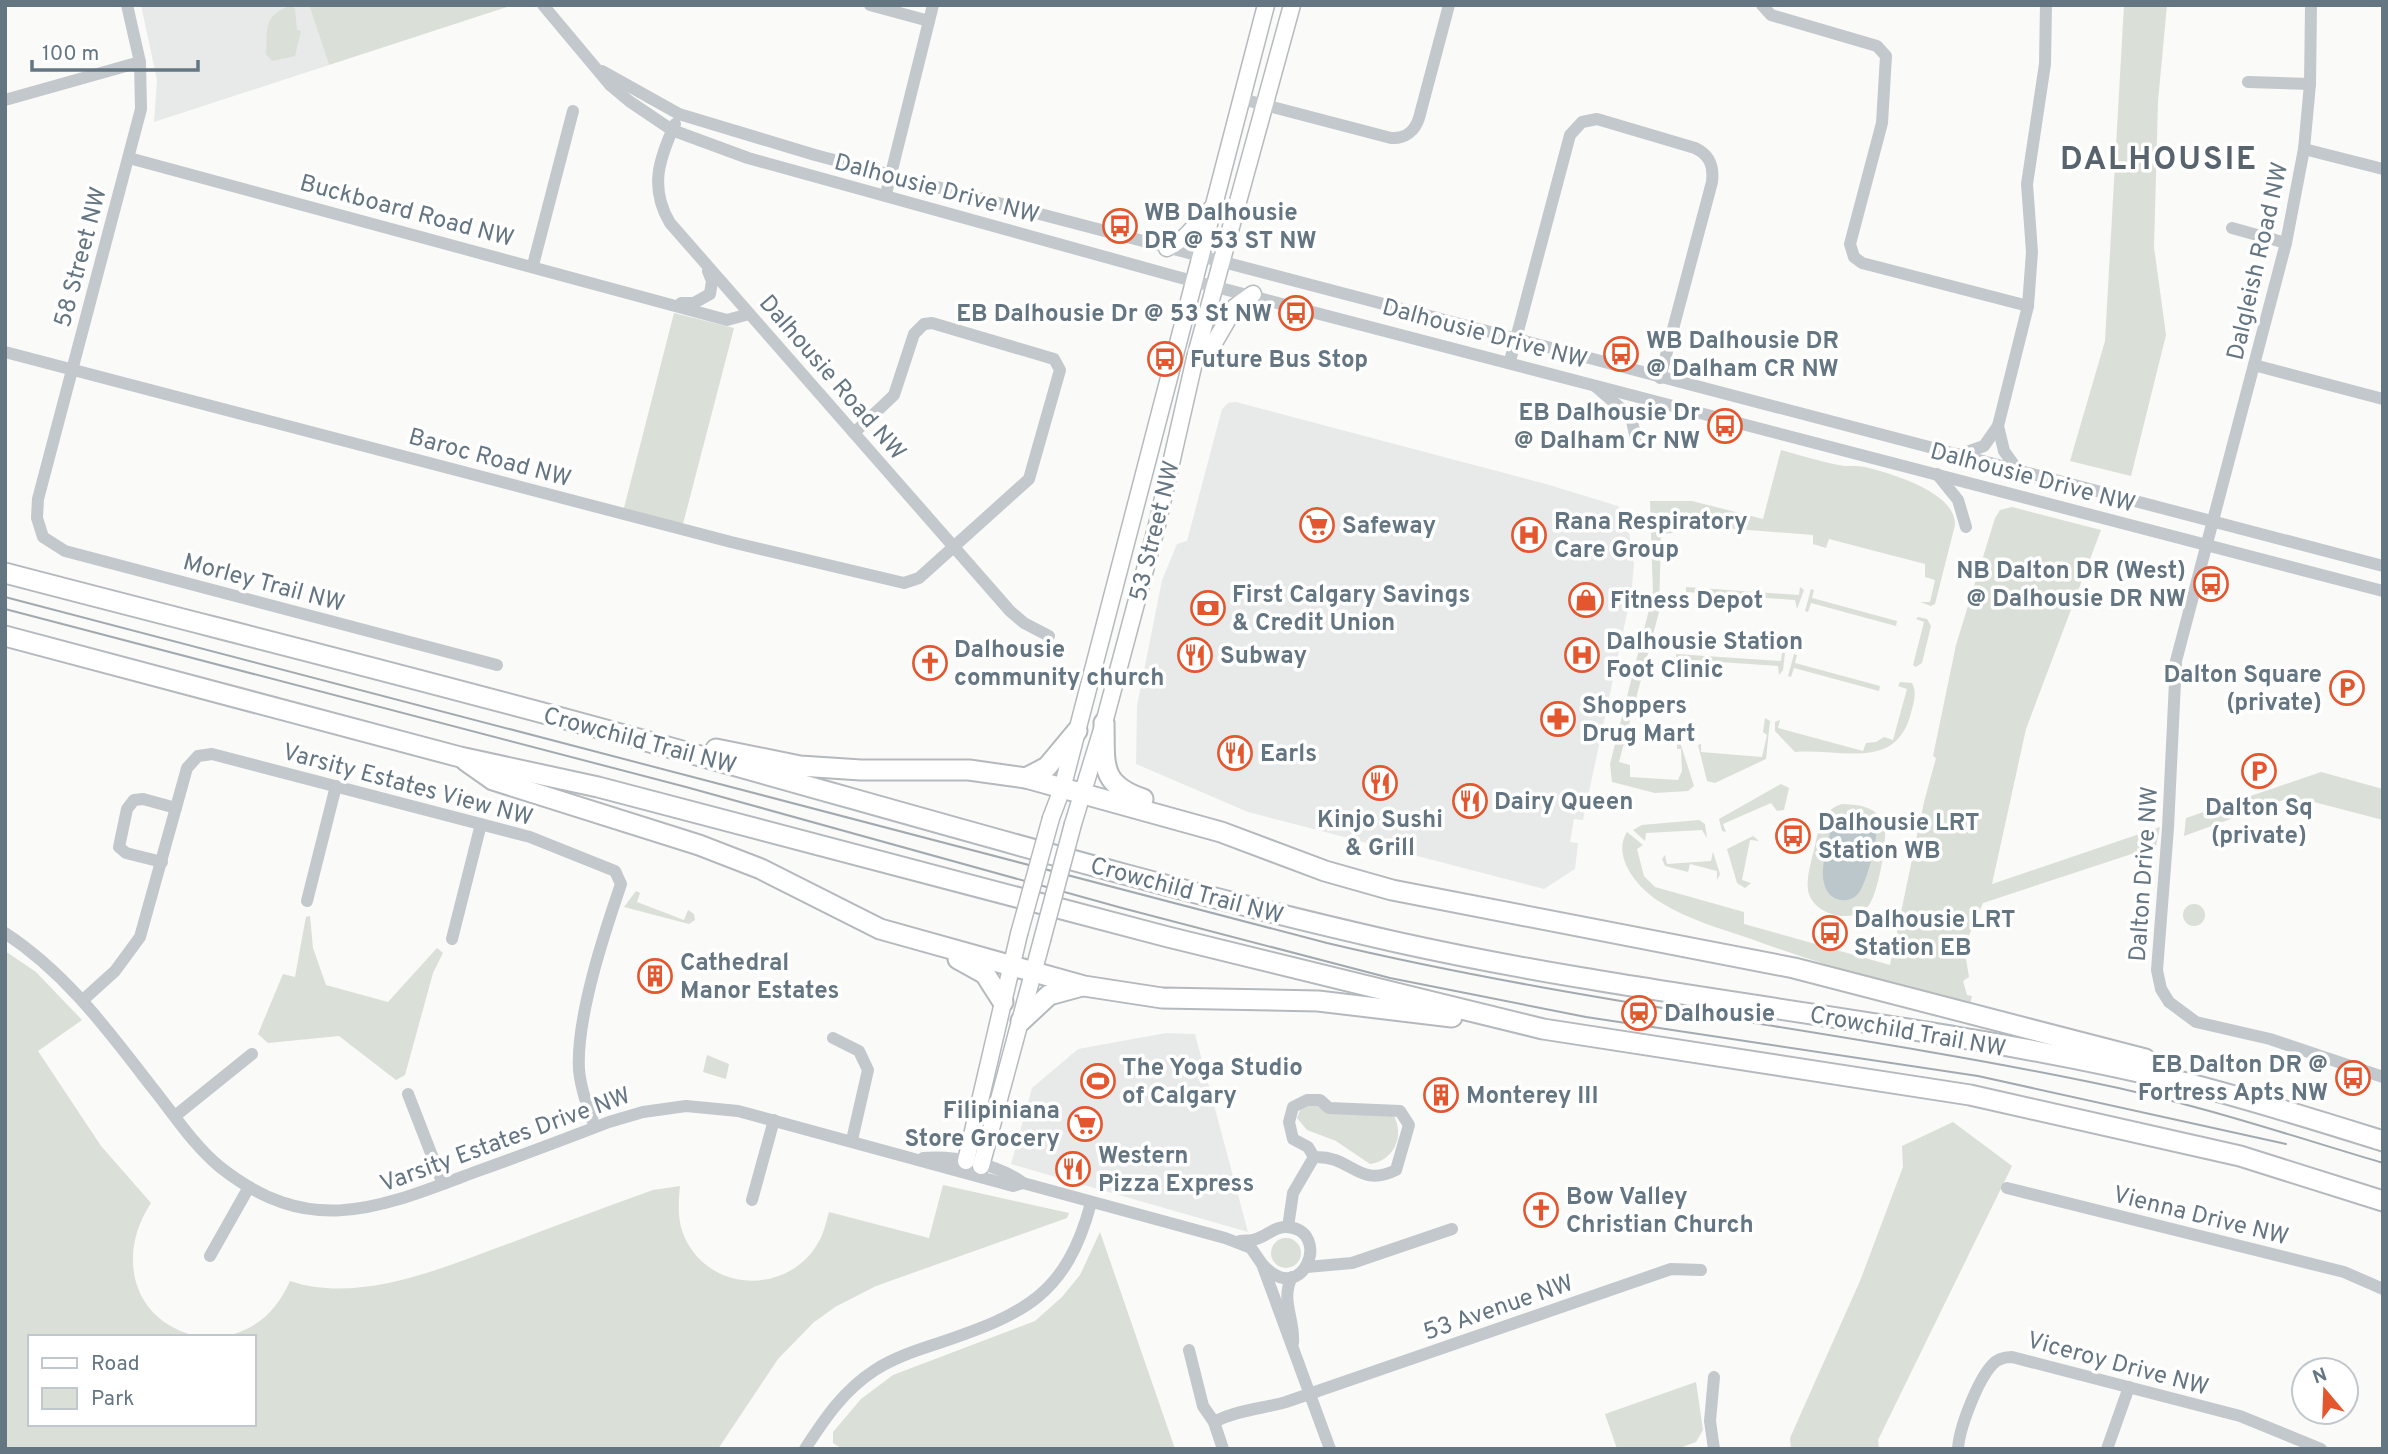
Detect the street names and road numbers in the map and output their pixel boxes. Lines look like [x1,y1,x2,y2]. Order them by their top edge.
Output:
street label: Dalhousie Drive NW [831,148,1042,232]
street label: Dalgleish Road NW [2222,160,2296,363]
street label: Buckboard Road NW [296,169,517,255]
street label: 58 Street NW [49,184,115,331]
street label: Dalhousie Road NW [751,289,912,467]
street label: Dalhousie Drive NW [1379,293,1590,377]
street label: Baroc Road NW [405,423,574,495]
street label: Dalhousie Drive NW [1927,437,2138,521]
street label: 53 Street NW [1124,458,1188,605]
street label: Morley Trail NW [179,548,348,620]
street label: Crowchild Trail NW [540,702,739,782]
street label: Varsity Estates View NW [279,738,536,834]
street label: Dalton Drive NW [2124,786,2166,963]
street label: Crowchild Trail NW [1087,852,1286,932]
street label: Crowchild Trail NW [1807,1001,2008,1065]
street label: Varsity Estates Drive NW [376,1082,635,1200]
street label: Vienna Drive NW [2110,1181,2291,1253]
street label: 53 Avenue NW [1420,1269,1578,1349]
street label: Viceroy Drive NW [2023,1326,2212,1404]

